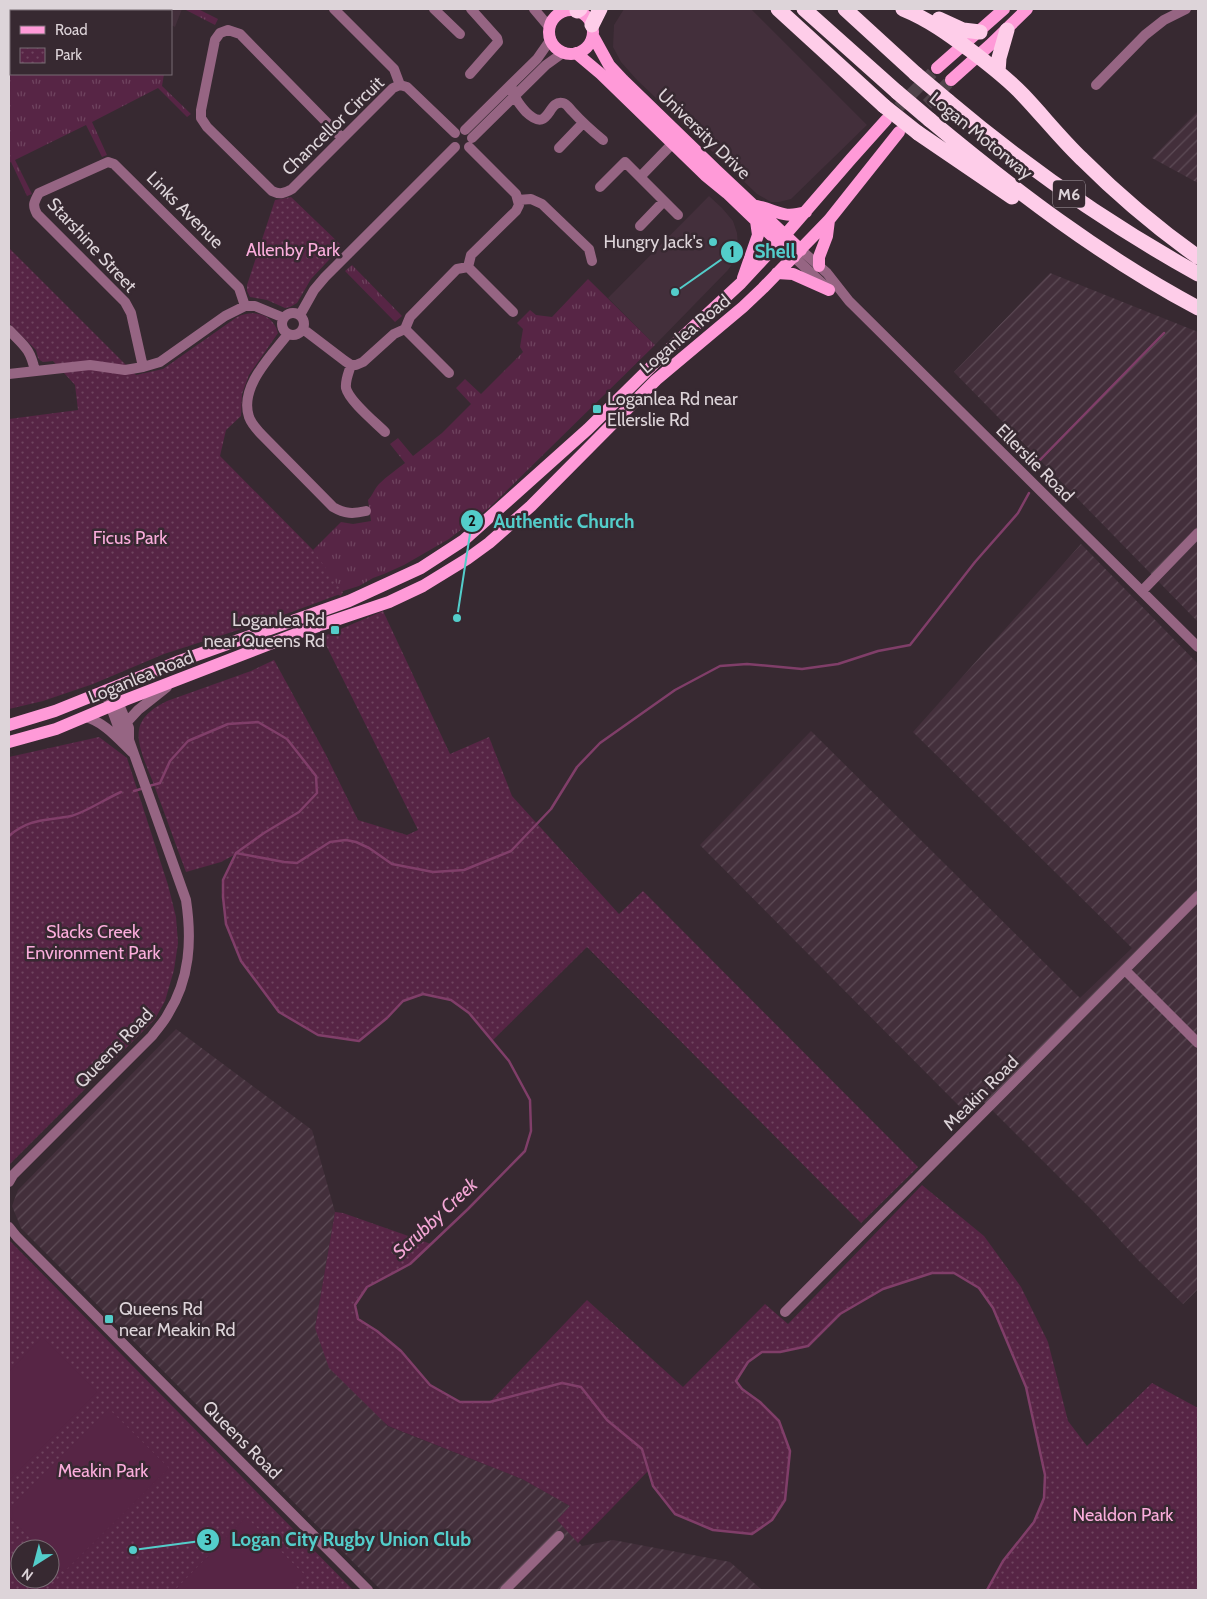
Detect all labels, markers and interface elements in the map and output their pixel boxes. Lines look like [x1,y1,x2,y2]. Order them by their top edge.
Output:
legend [10,10,172,75]
text: Road [55,21,88,39]
text: Park [55,46,82,64]
street label: Chancellor Circuit [277,72,389,180]
street label: University Drive [653,84,755,184]
street label: Logan Motorway [925,88,1037,184]
street label: Links Avenue [142,167,228,253]
road number: M6 [1053,180,1085,208]
street label: Starshine Street [43,193,141,297]
place label: Hungry Jack's [604,231,703,253]
callout: Shell [719,235,805,269]
marker: Hungry Jack's [707,236,719,248]
park label: Allenby Park [246,239,341,261]
text: Shell [754,240,796,263]
text: 1 [729,243,735,261]
street label: Loganlea Road [635,290,735,378]
place label: Loganlea Rd near Ellerslie Rd [607,388,738,431]
marker: Loganlea Rd near Ellerslie Rd [591,403,603,415]
street label: Ellerslie Road [991,419,1079,507]
callout: Authentic Church [459,504,645,538]
text: Authentic Church [494,510,634,533]
text: 2 [468,512,476,530]
park label: Ficus Park [93,527,168,549]
place label: Loganlea Rd near Queens Rd [204,609,325,652]
marker: Loganlea Rd near Queens Rd [329,624,341,636]
street label: Loganlea Road [85,646,197,708]
park label: Slacks Creek Environment Park [25,921,162,964]
street label: Queens Road [71,1004,157,1092]
street label: Meakin Road [939,1051,1023,1135]
water label: Scrubby Creek [388,1172,483,1263]
place label: Queens Rd near Meakin Rd [119,1298,235,1341]
marker: Queens Rd near Meakin Rd [103,1313,115,1325]
street label: Queens Road [198,1396,286,1484]
park label: Meakin Park [58,1460,149,1482]
park label: Nealdon Park [1073,1504,1174,1526]
callout: Logan City Rugby Union Club [196,1523,481,1557]
text: Logan City Rugby Union Club [231,1528,471,1551]
text: 3 [204,1531,212,1549]
north arrow [10,1539,60,1589]
text: N [18,1564,37,1585]

